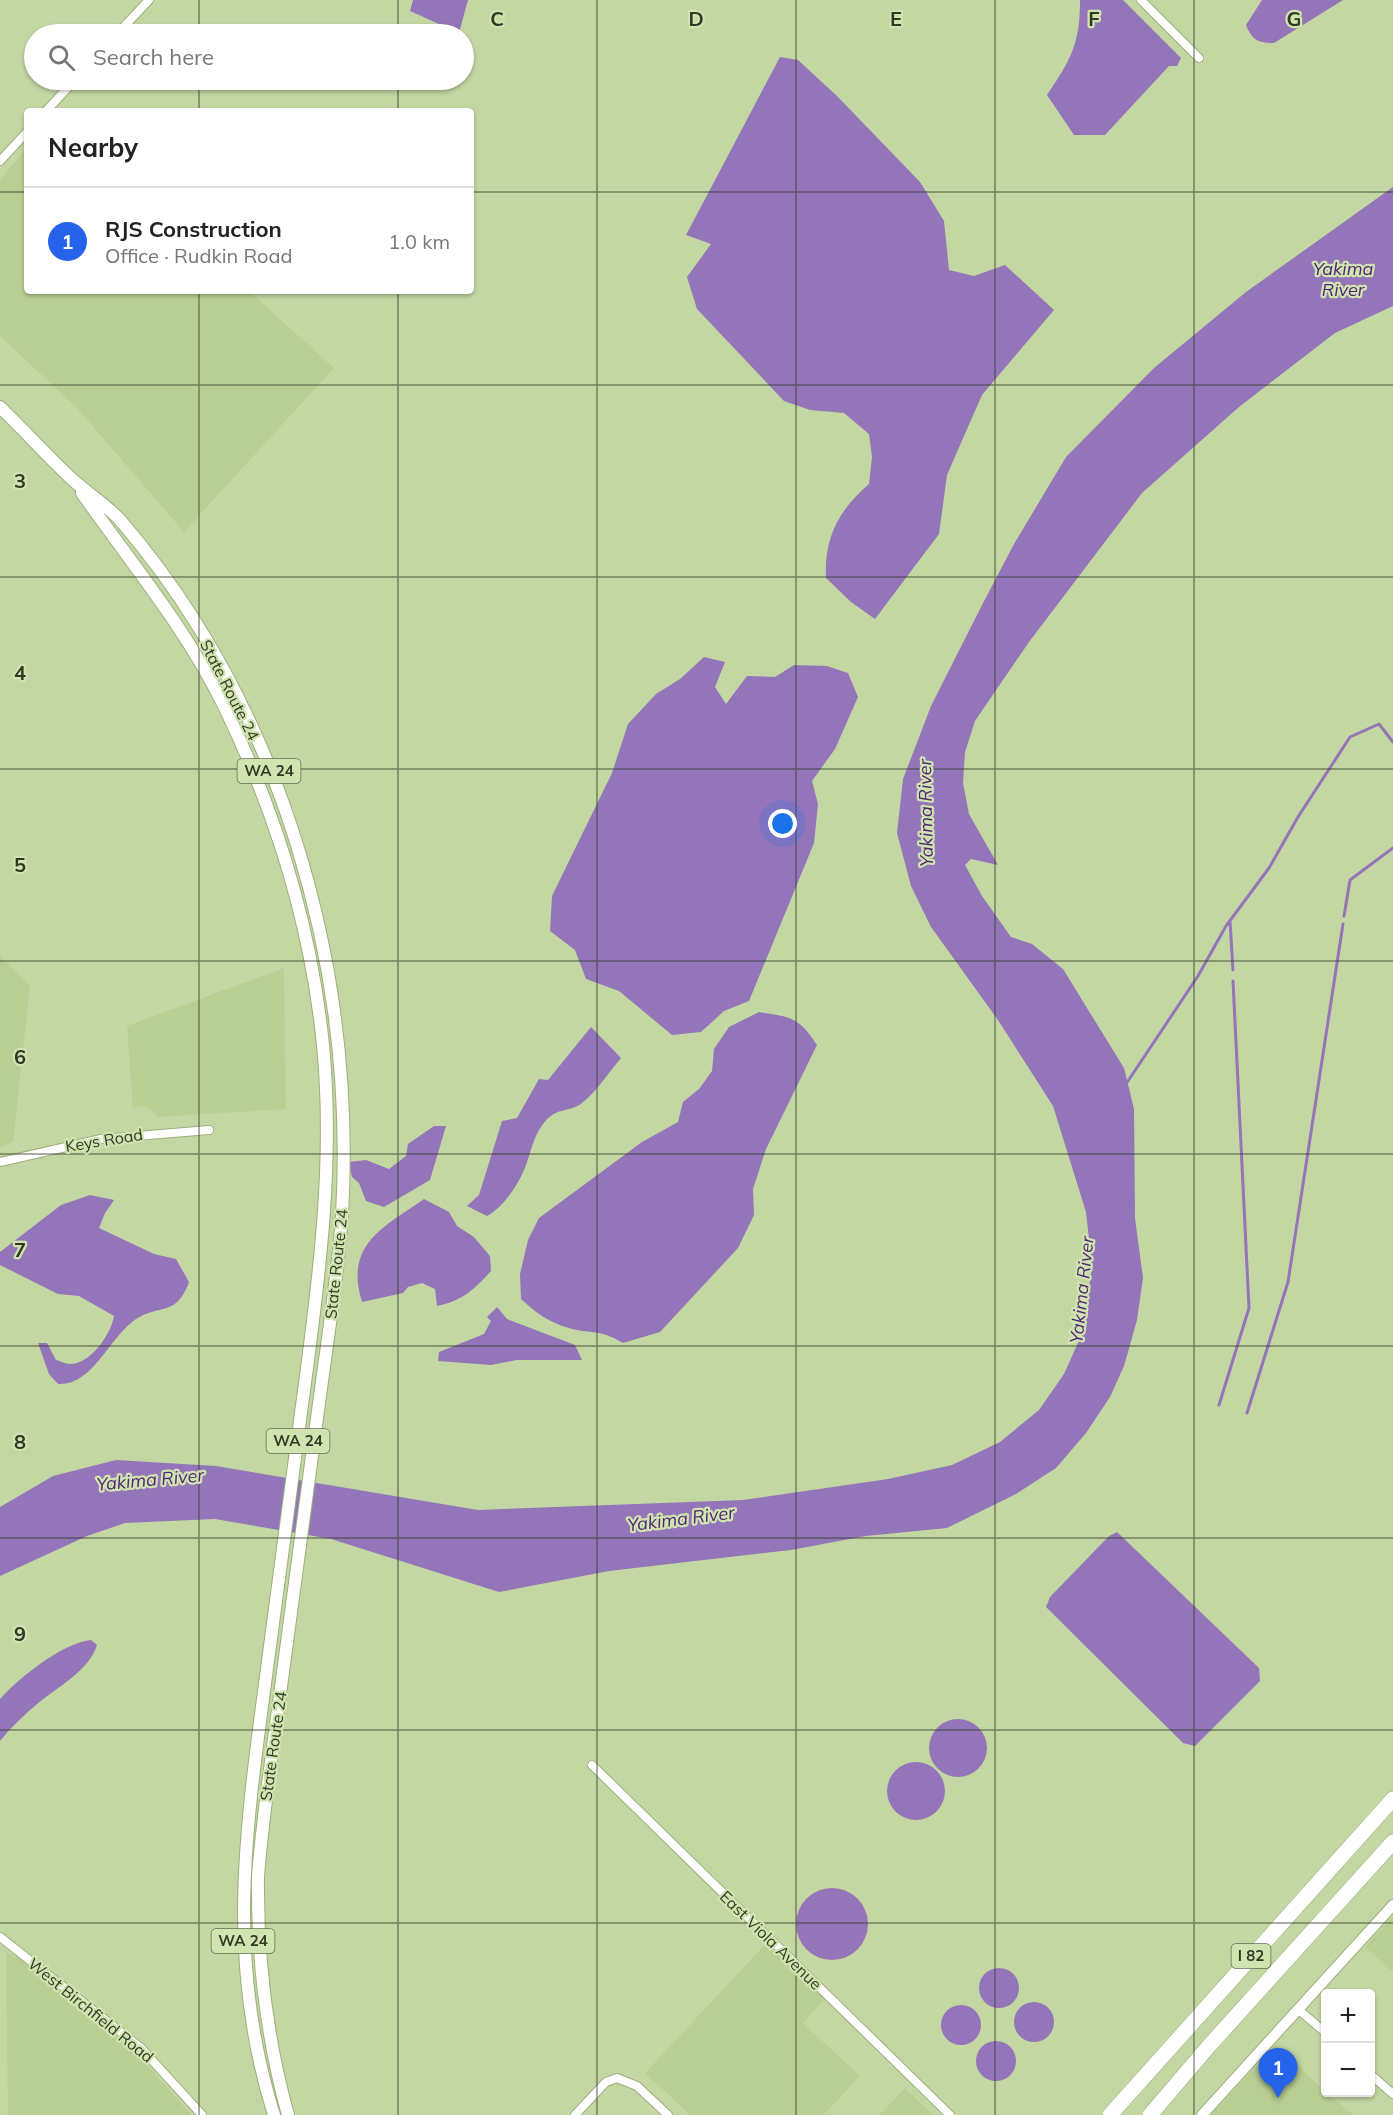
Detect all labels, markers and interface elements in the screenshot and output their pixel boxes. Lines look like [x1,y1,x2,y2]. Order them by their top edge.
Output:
text: C [490,6,504,31]
text: D [688,6,704,31]
text: E [890,6,902,31]
text: F [1088,6,1100,31]
text: G [1287,6,1301,31]
search box [24,24,474,90]
icon: search [45,41,78,74]
text: Search here [93,43,214,71]
text: Nearby [48,131,138,164]
text: RJS Construction [105,215,282,243]
text: 1 [62,229,74,254]
text: 1.0 km [388,229,450,254]
text: Office · Rudkin Road [105,243,292,268]
water label: Yakima River [1313,257,1373,301]
text: 3 [14,468,26,493]
street label: State Route 24 [196,636,264,744]
text: 4 [14,660,26,685]
water label: Yakima River [913,758,938,867]
road number: WA 24 [238,759,300,783]
your location [768,809,797,838]
text: 5 [14,852,26,877]
text: 6 [14,1044,26,1069]
street label: Keys Road [64,1124,144,1156]
street label: State Route 24 [320,1208,352,1320]
water label: Yakima River [1064,1234,1099,1345]
text: 7 [14,1237,26,1262]
text: 8 [14,1429,26,1454]
road number: WA 24 [266,1429,330,1453]
water label: Yakima River [95,1463,206,1496]
water label: Yakima River [626,1500,737,1536]
text: 9 [14,1621,26,1646]
street label: State Route 24 [255,1690,291,1802]
street label: East Viola Avenue [716,1886,826,1994]
road number: WA 24 [212,1929,274,1953]
road number: I 82 [1232,1944,1270,1968]
street label: West Birchfield Road [24,1953,158,2067]
map controls [1321,1989,1375,2097]
button: + [1321,1989,1375,2043]
button: − [1321,2043,1375,2097]
pin: 1 [1258,2048,1298,2098]

